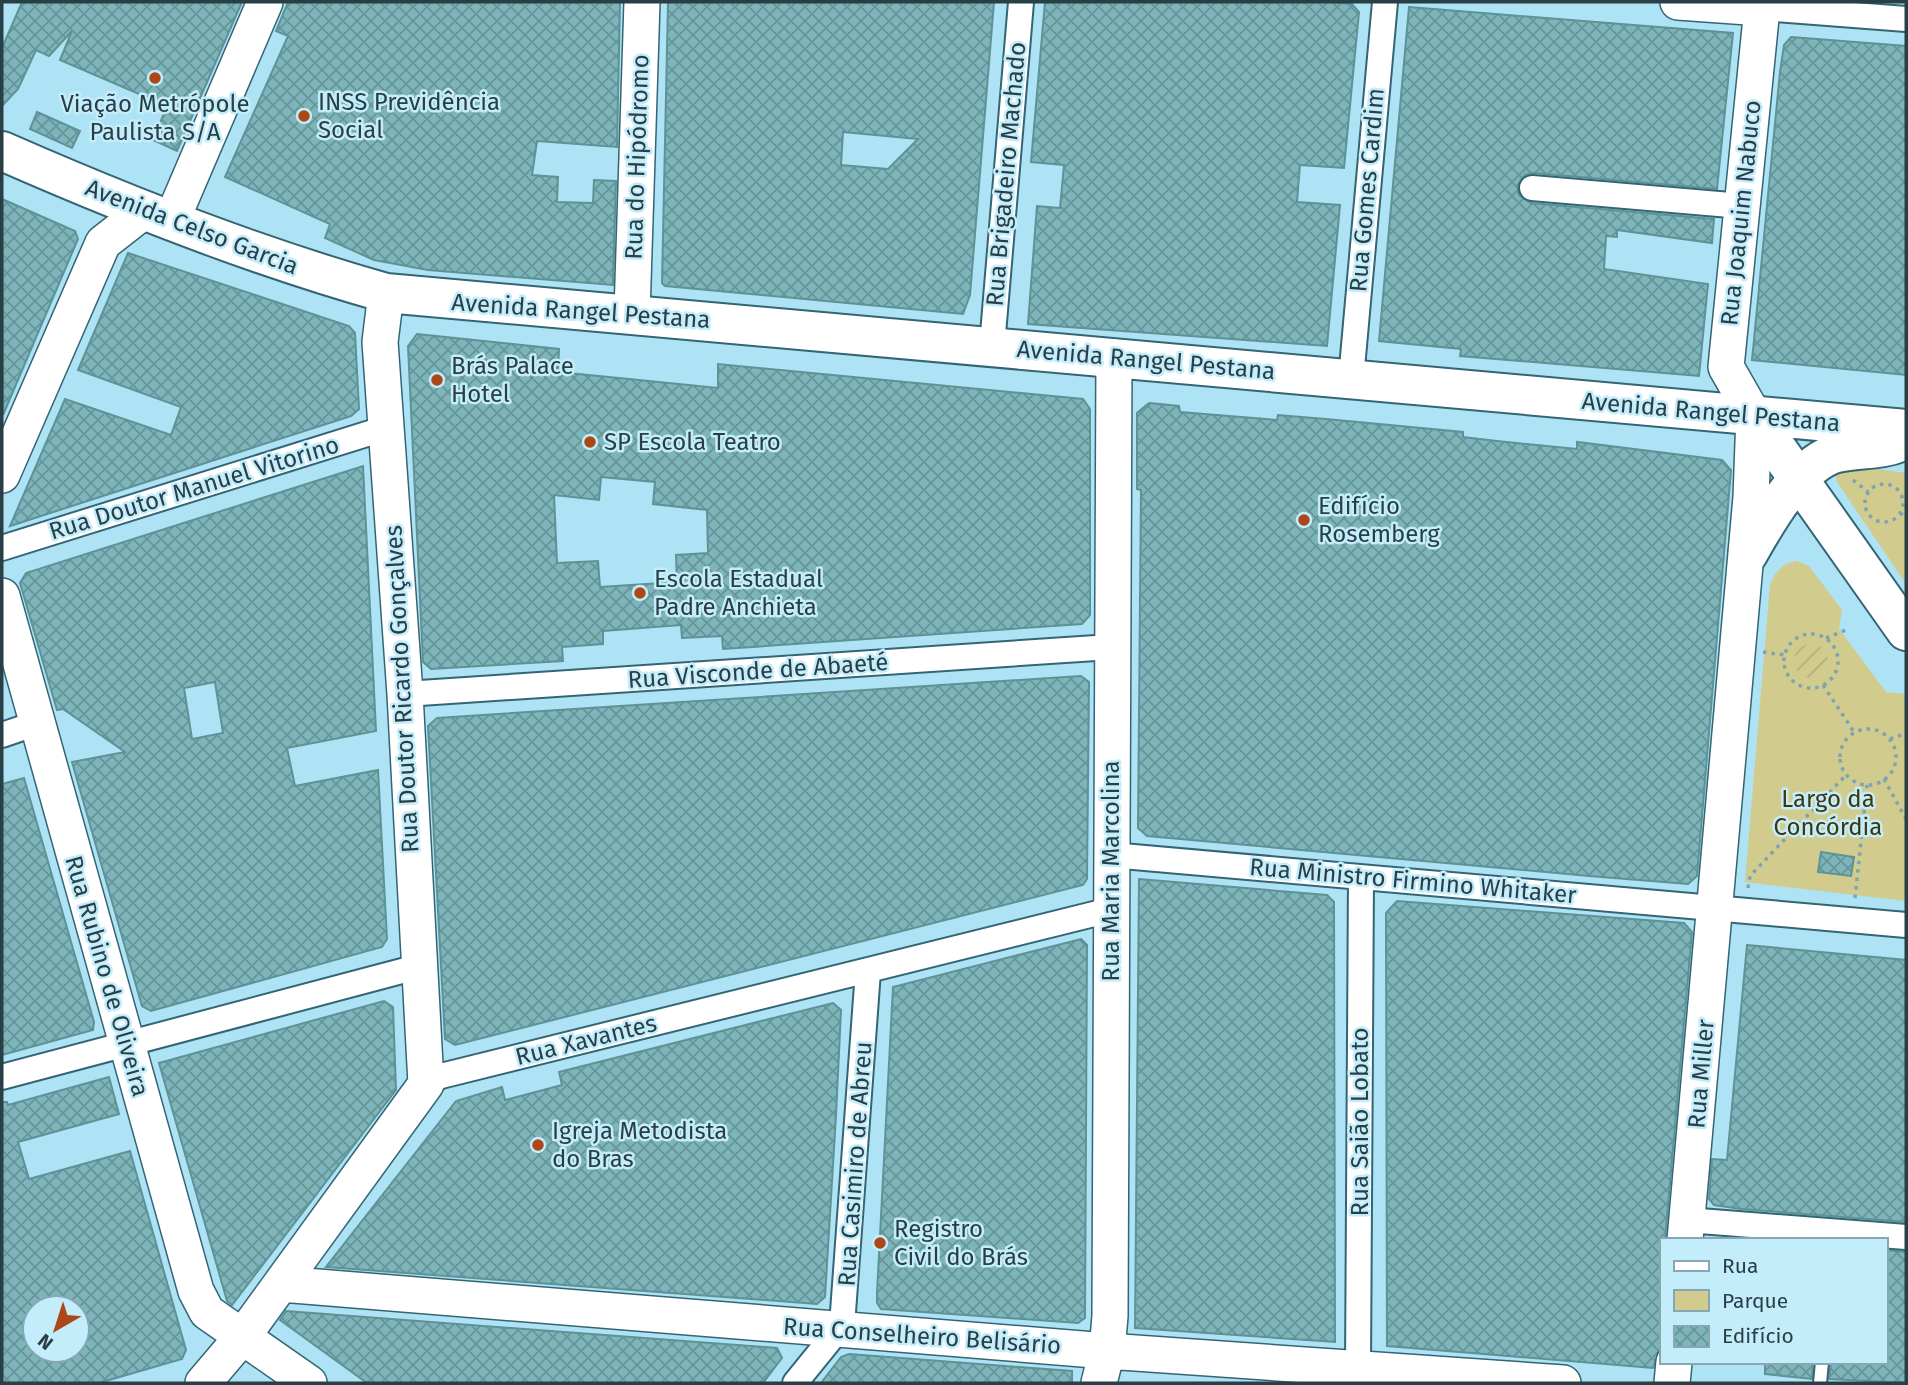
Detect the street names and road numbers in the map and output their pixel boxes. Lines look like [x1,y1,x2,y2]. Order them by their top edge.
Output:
street label: Rua Brigadeiro Machado [980,41,1032,307]
street label: Rua do Hipódromo [619,54,655,260]
street label: Rua Gomes Cardim [1344,87,1390,293]
street label: Rua Joaquim Nabuco [1715,99,1767,327]
street label: Avenida Celso Garcia [82,173,302,281]
street label: Avenida Rangel Pestana [451,288,711,334]
street label: Avenida Rangel Pestana [1016,335,1276,385]
street label: Avenida Rangel Pestana [1581,387,1841,437]
street label: Rua Doutor Manuel Vitorino [45,430,343,546]
street label: Rua Doutor Ricardo Gonçalves [379,524,425,854]
street label: Rua Visconde de Abaeté [627,648,889,694]
street label: Rua Maria Marcolina [1097,760,1125,982]
street label: Rua Rubino de Oliveira [59,852,155,1100]
street label: Rua Ministro Firmino Whitaker [1248,853,1578,909]
street label: Rua Xavantes [512,1009,660,1071]
street label: Rua Miller [1682,1017,1720,1130]
street label: Rua Saião Lobato [1346,1028,1374,1217]
street label: Rua Casimiro de Abreu [832,1041,878,1287]
street label: Rua Conselheiro Belisário [782,1312,1062,1360]

